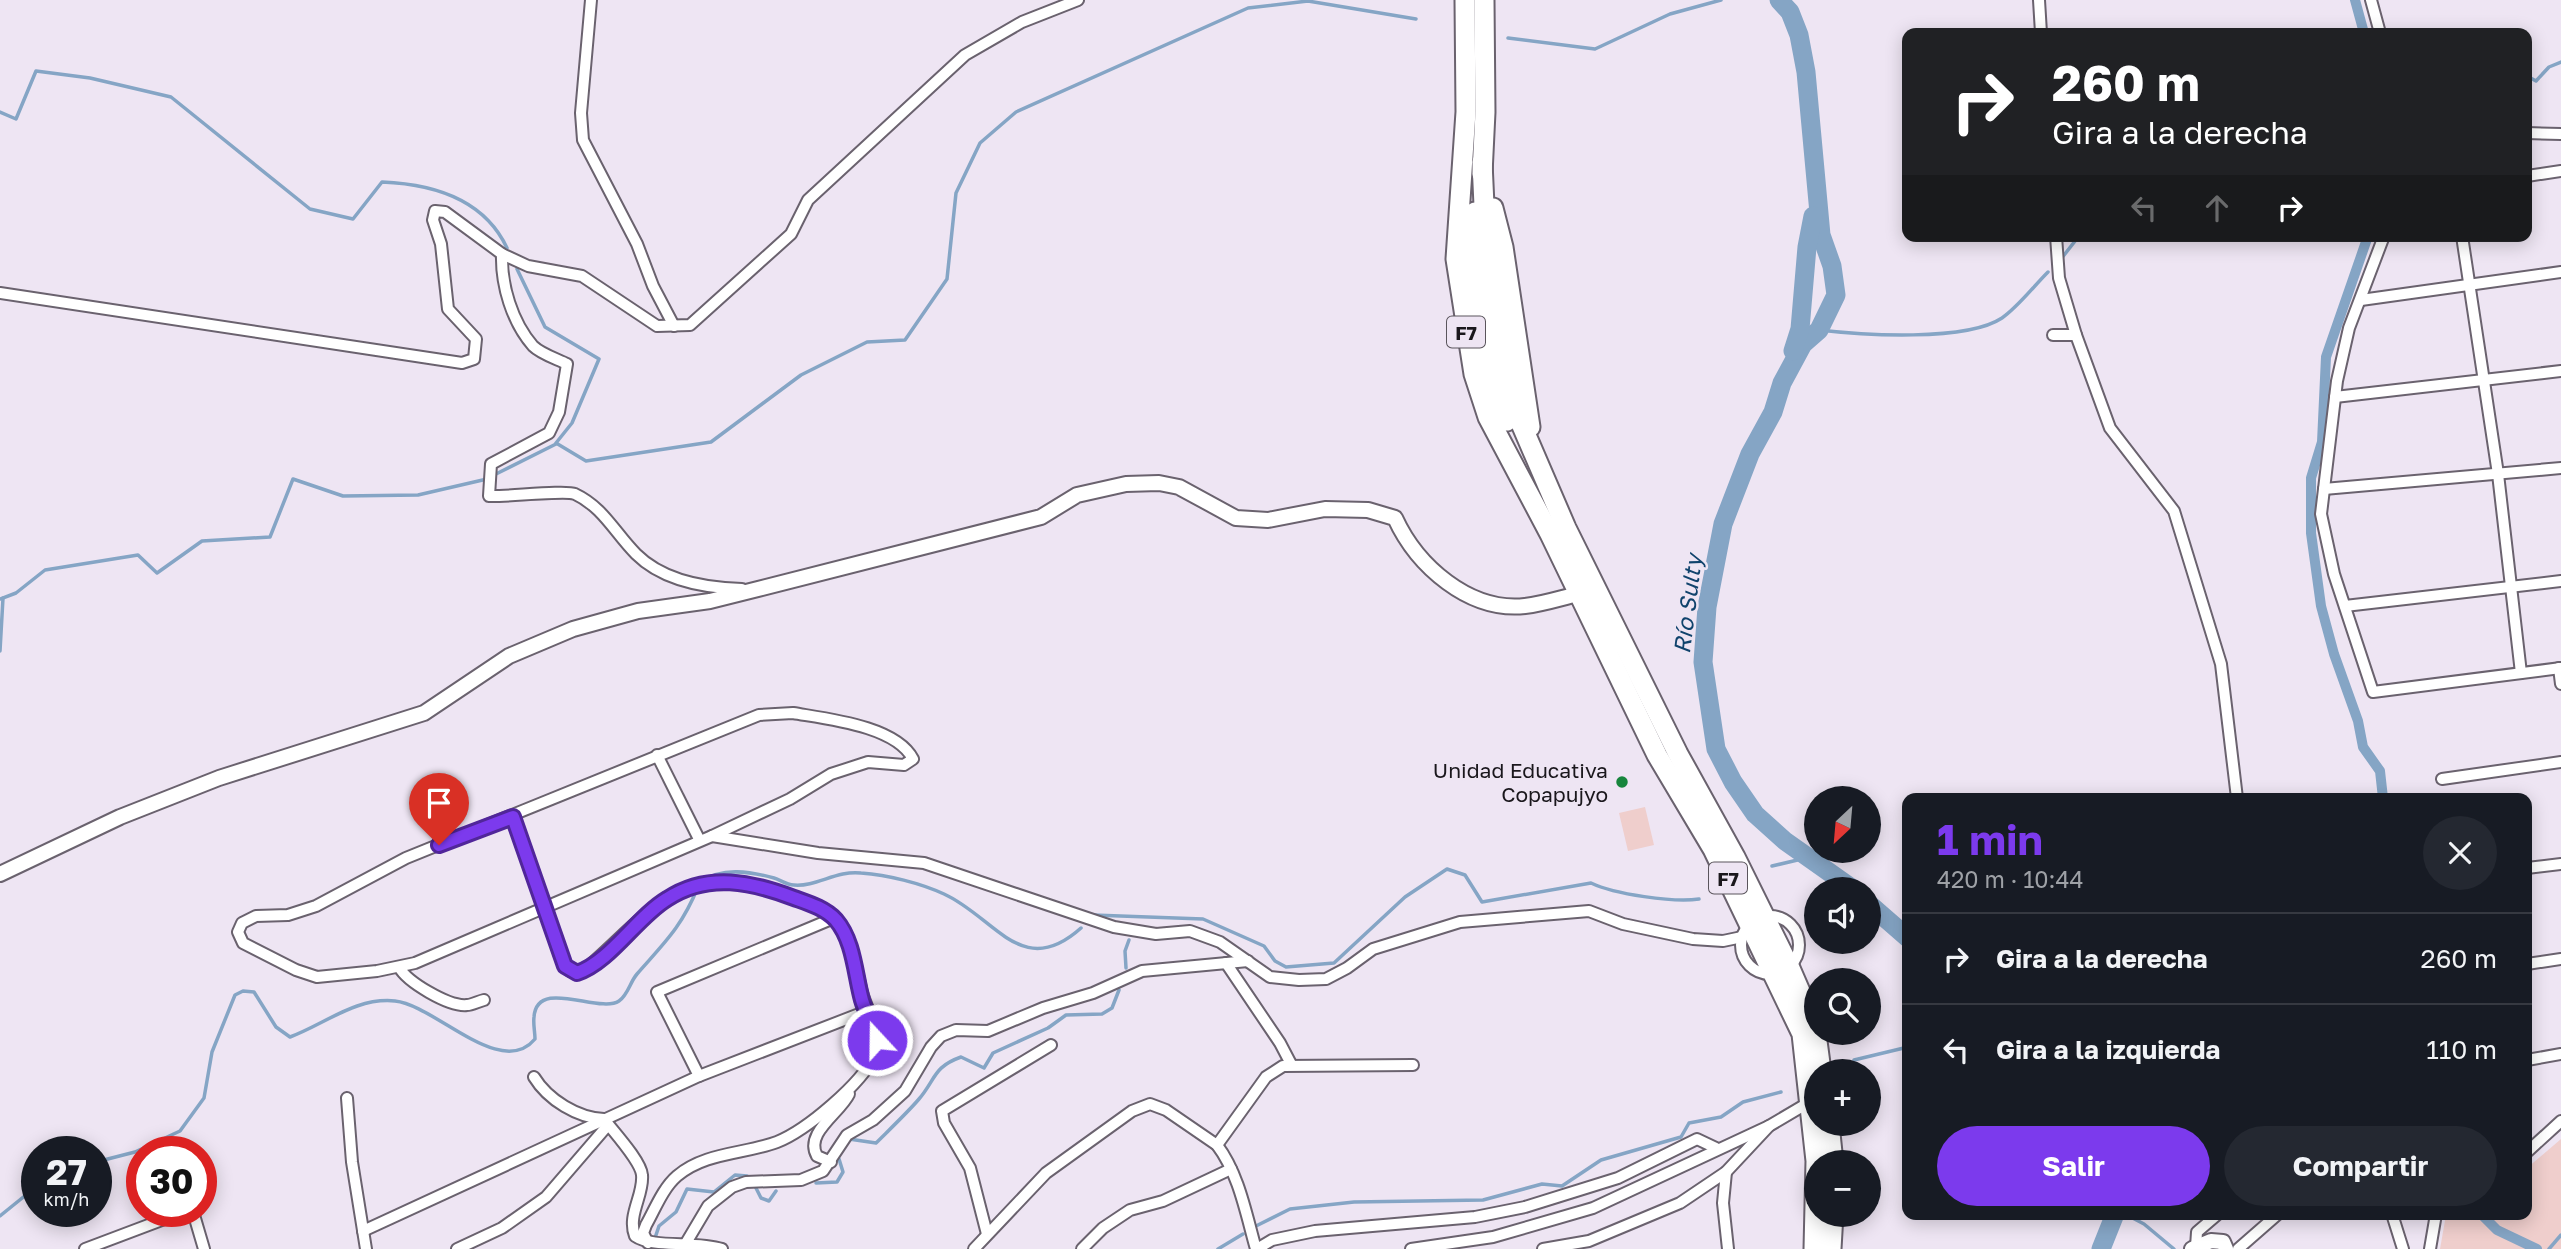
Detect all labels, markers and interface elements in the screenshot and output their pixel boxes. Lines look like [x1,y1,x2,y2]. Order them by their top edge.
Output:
text: 260 m [2052,53,2200,112]
icon: right [1937,56,2028,147]
text: Gira a la derecha [2052,113,2308,151]
icon: left [2125,189,2163,227]
icon: ahead [2198,189,2236,227]
icon: right [2271,189,2309,227]
road number: F7 [1447,316,1485,348]
water label: Río Sulty [1667,550,1707,655]
place label: Unidad Educativa Copapujyo [1433,757,1608,807]
pin [409,773,469,845]
marker: Unidad Educativa Copapujyo [1614,774,1630,790]
icon: arrive [420,784,458,822]
north arrow [1804,786,1881,863]
map controls [1804,786,1881,1227]
text: 1 min [1937,814,2043,864]
button: close [2423,816,2497,890]
road number: F7 [1709,862,1747,894]
text: 420 m · 10:44 [1937,865,2084,893]
button: sound [1804,877,1881,954]
icon: right [1937,940,1975,978]
text: Gira a la derecha [1996,943,2208,974]
text: 260 m [2421,943,2497,974]
button: search [1804,968,1881,1045]
position arrow [840,1003,914,1077]
icon: left [1937,1031,1975,1069]
text: Gira a la izquierda [1996,1034,2220,1065]
text: 110 m [2426,1034,2497,1065]
button: + [1804,1059,1881,1136]
button: Salir [1937,1126,2210,1206]
button: Compartir [2224,1126,2497,1206]
speed limit sign: 30 [126,1136,217,1227]
button: − [1804,1150,1881,1227]
text: 27 [46,1151,87,1193]
text: km/h [44,1188,89,1210]

